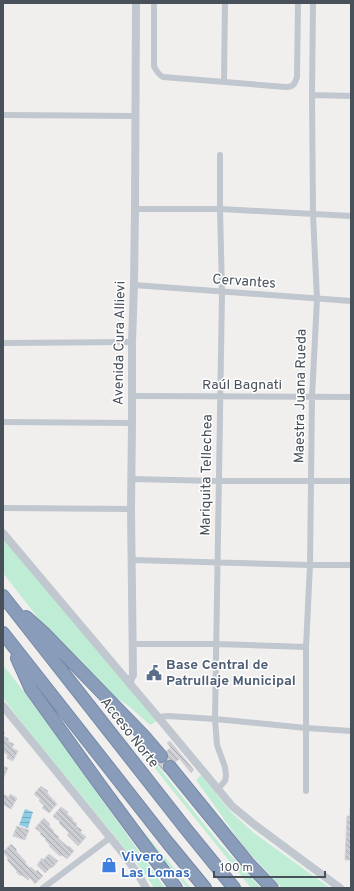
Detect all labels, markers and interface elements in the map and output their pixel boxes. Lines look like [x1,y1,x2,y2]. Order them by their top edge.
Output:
street label: Cervantes [212,271,276,293]
street label: Avenida Cura Allievi [110,281,130,405]
street label: Maestra Juana Rueda [291,329,311,463]
street label: Raúl Bagnati [202,377,282,394]
street label: Mariquita Tellechea [197,414,217,536]
place label: Base Central de Patrullaje Municipal [166,657,296,690]
public building icon: Base Central de Patrullaje Municipal [145,664,163,682]
street label: Acceso Norte [96,694,162,772]
place label: Vivero Las Lomas [121,849,190,882]
scale bar [214,853,325,879]
shop icon: Vivero Las Lomas [100,856,118,874]
text: 100 m [220,860,253,876]

